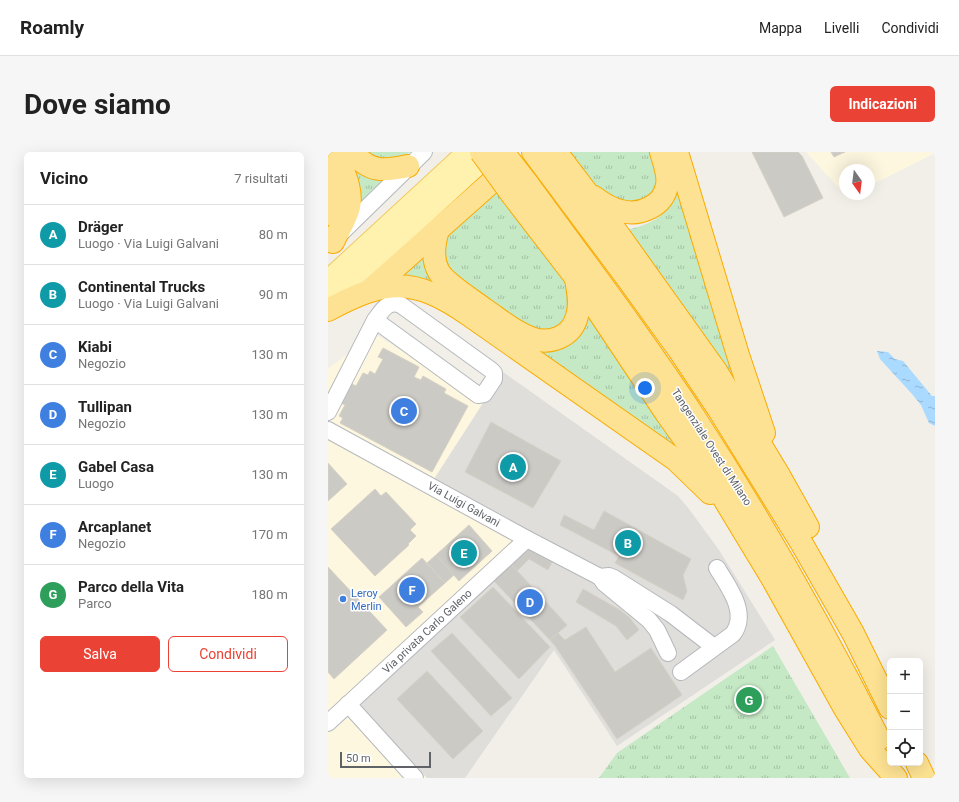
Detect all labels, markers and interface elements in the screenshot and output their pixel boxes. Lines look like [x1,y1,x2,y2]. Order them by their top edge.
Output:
text: Roamly [20,16,84,39]
text: Mappa [759,20,802,36]
text: Livelli [824,20,859,36]
text: Condividi [881,20,939,36]
button: Indicazioni [830,86,935,122]
text: Dove siamo [24,88,171,121]
north arrow [839,164,875,200]
text: Vicino [40,168,88,188]
text: 7 risultati [234,171,288,186]
text: Dräger [78,218,123,236]
text: A [49,227,57,242]
text: 80 m [259,227,288,242]
text: Luogo · Via Luigi Galvani [78,236,219,251]
text: Continental Trucks [78,278,205,296]
text: B [49,287,57,302]
text: 90 m [259,287,288,302]
text: Luogo · Via Luigi Galvani [78,296,219,311]
text: Kiabi [78,338,112,356]
text: C [49,347,57,362]
text: 130 m [251,347,288,362]
text: Negozio [78,356,126,371]
your location [635,378,655,398]
street label: Tangenziale Ovest di Milano [669,386,754,508]
pin: C [391,396,417,426]
text: Tullipan [78,398,132,416]
text: D [49,407,57,422]
text: 130 m [251,407,288,422]
text: Negozio [78,416,126,431]
pin: A [500,452,526,482]
text: Gabel Casa [78,458,154,476]
text: E [49,467,57,482]
text: 130 m [251,467,288,482]
text: Luogo [78,476,114,491]
street label: Via Luigi Galvani [425,479,502,530]
text: Arcaplanet [78,518,151,536]
text: F [49,527,57,542]
text: 170 m [251,527,288,542]
pin: B [615,528,641,558]
text: Negozio [78,536,126,551]
pin: E [451,538,477,568]
pin: F [399,575,425,605]
text: Parco della Vita [78,578,184,596]
text: G [49,587,57,602]
text: 180 m [251,587,288,602]
place label: Leroy Merlin [351,587,382,613]
street label: Via privata Carlo Galeno [380,587,475,676]
pin: D [517,587,543,617]
marker: Leroy Merlin [338,594,348,604]
text: Parco [78,596,112,611]
button: Salva [40,636,160,672]
button: Condividi [168,636,288,672]
map controls [887,658,923,766]
button: + [887,658,923,694]
pin: G [736,685,762,715]
button: − [887,694,923,730]
button: locate [887,730,923,766]
scale bar [340,750,431,769]
text: 50 m [346,752,371,765]

